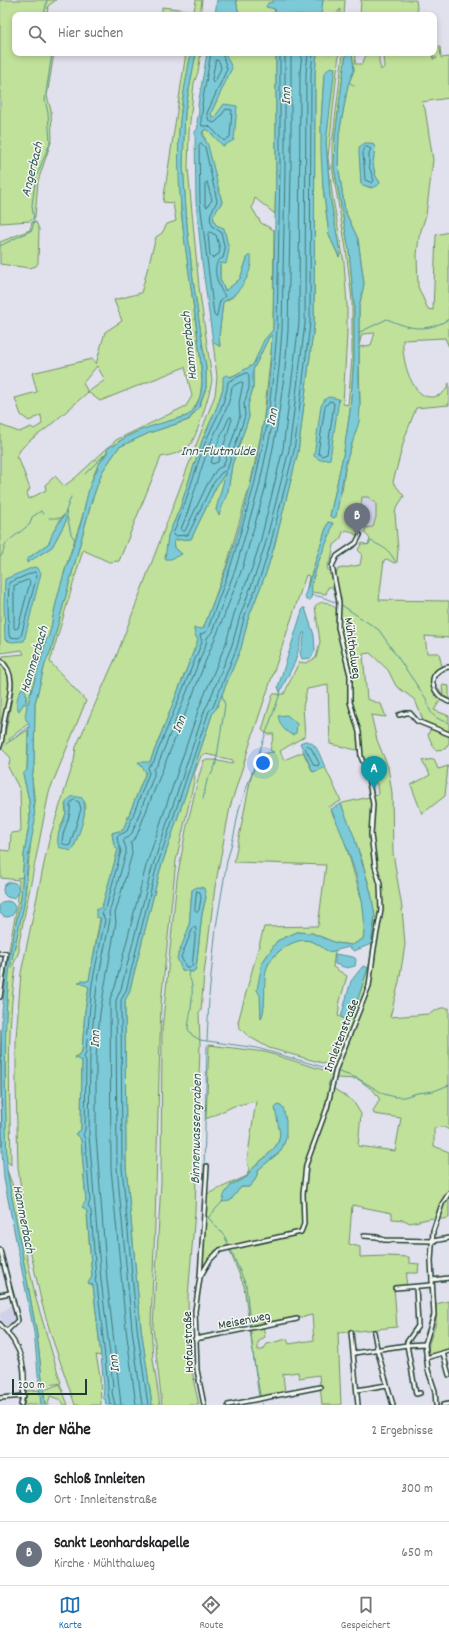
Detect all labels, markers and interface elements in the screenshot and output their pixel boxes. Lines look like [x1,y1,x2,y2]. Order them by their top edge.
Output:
search box [12,12,437,56]
icon: search [26,23,48,45]
text: Hier suchen [58,23,123,45]
water label: Inn [277,87,297,105]
water label: Angerbach [16,139,50,199]
water label: Hammerbach [176,310,204,381]
water label: Inn [261,406,285,428]
water label: Inn-Flutmulde [181,442,256,462]
pin: B [344,503,370,536]
street label: Mühlthalweg [338,616,365,681]
water label: Hammerbach [15,623,55,696]
water label: Inn [167,713,192,736]
your location [253,753,273,773]
pin: A [361,756,387,789]
street label: Innleitenstraße [320,996,365,1075]
water label: Inn [86,1030,106,1048]
water label: Binnenwassergraben [186,1073,208,1184]
water label: Hammerbach [7,1184,40,1256]
street label: Meisenweg [217,1307,272,1336]
street label: Hofaustraße [179,1310,200,1373]
water label: Inn [104,1354,126,1373]
scale bar [12,1377,87,1396]
text: 200 m [18,1378,45,1394]
text: In der Nähe [16,1419,91,1443]
text: 2 Ergebnisse [372,1422,433,1441]
text: Schloß Innleiten [54,1469,145,1491]
text: A [25,1480,33,1499]
text: 300 m [401,1480,433,1499]
text: Ort · Innleitenstraße [54,1491,157,1510]
text: Sankt Leonhardskapelle [54,1533,189,1555]
text: B [26,1544,32,1563]
text: 650 m [402,1544,433,1563]
text: Kirche · Mühlthalweg [54,1555,155,1574]
tab: Karte [59,1594,82,1634]
tab: Route [199,1594,223,1634]
tab: Gespeichert [341,1594,390,1634]

